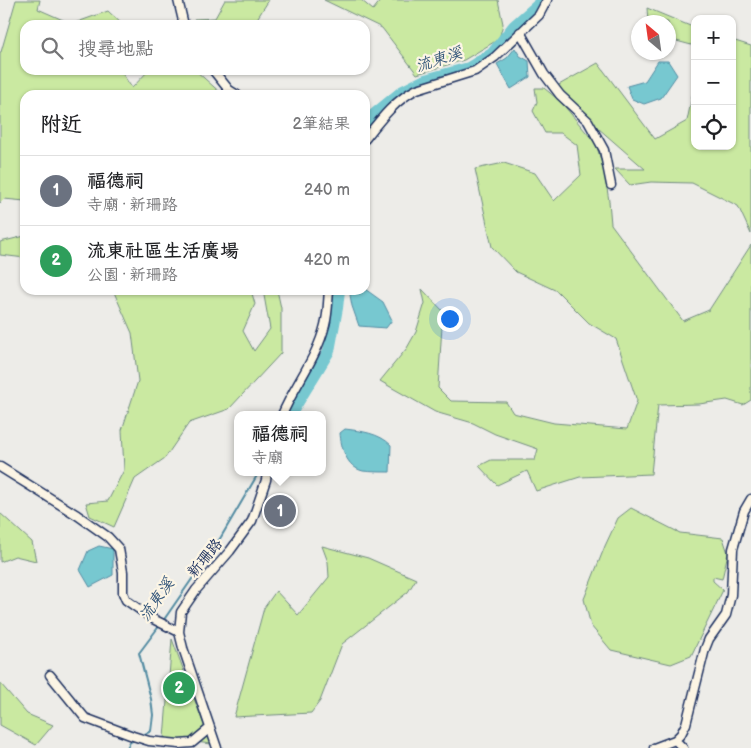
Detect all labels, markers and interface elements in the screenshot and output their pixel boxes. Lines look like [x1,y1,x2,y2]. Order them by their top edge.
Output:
north arrow [631,15,676,60]
map controls [691,15,736,150]
button: + [691,15,736,60]
search box [20,20,370,75]
icon: search [38,34,66,62]
text: 搜尋地點 [78,38,154,61]
water label: 流東溪 [413,43,466,76]
button: − [691,60,736,105]
button: locate [691,105,736,150]
text: 附近 [40,112,82,137]
text: 2筆結果 [293,115,350,134]
text: 福德祠 [87,170,144,193]
text: 1 [53,181,59,200]
text: 240 m [304,181,350,200]
text: 寺廟 · 新珊路 [87,196,177,215]
text: 流東社區生活廣場 [87,240,239,263]
text: 2 [51,251,61,270]
text: 420 m [304,251,350,270]
text: 公園 · 新珊路 [87,266,177,285]
your location [437,306,463,332]
popup [234,411,326,476]
text: 福德祠 [251,423,309,446]
text: 寺廟 [251,449,284,468]
pin: 1 [264,492,296,530]
street label: 新珊路 [183,535,227,581]
water label: 流東溪 [135,574,179,625]
pin: 2 [163,669,195,707]

